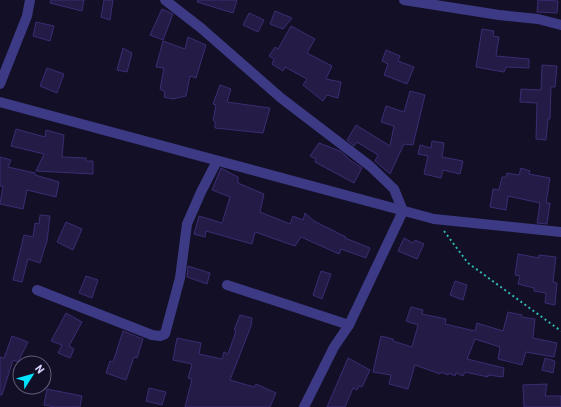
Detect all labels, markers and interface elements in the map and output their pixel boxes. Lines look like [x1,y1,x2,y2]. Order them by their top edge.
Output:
north arrow [12,355,52,395]
text: N [33,362,48,376]

